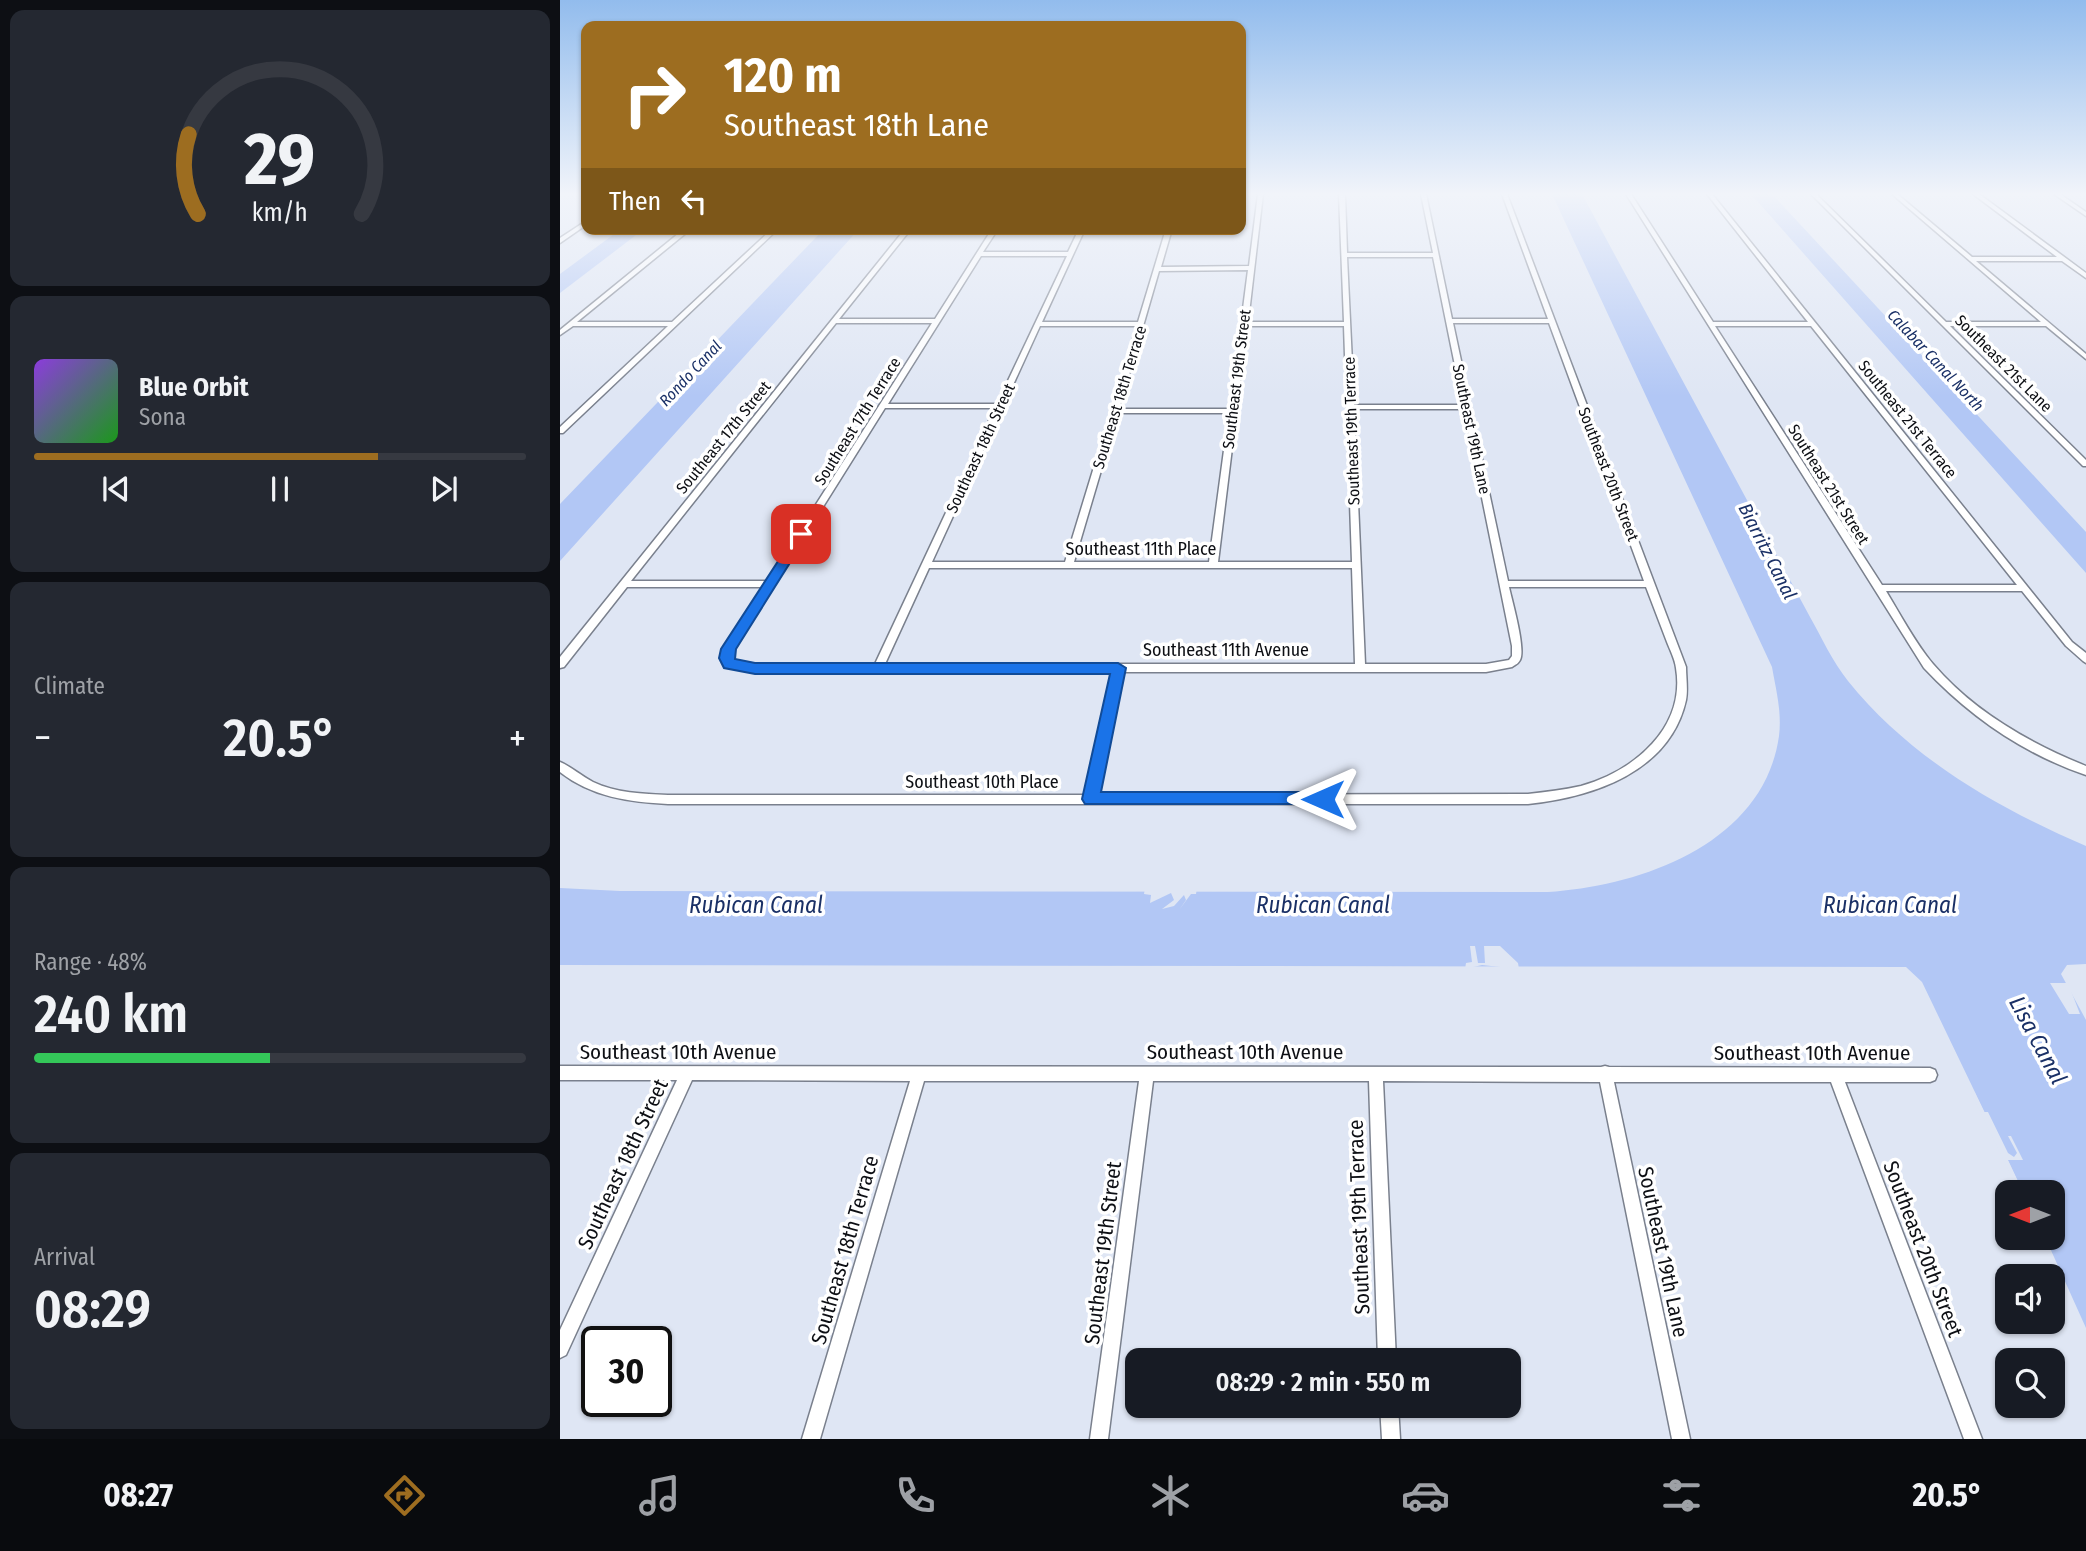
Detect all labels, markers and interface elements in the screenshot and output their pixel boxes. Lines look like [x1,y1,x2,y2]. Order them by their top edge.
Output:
text: 120 m [724,46,842,105]
icon: right [609,49,700,140]
text: Southeast 18th Lane [724,106,989,144]
text: 29 [244,116,315,203]
icon: left [675,182,713,220]
text: Then [609,186,661,217]
text: km/h [252,198,308,228]
water label: Calabar Canal North [1884,305,1988,415]
street label: Southeast 19th Street [1219,307,1255,450]
street label: Southeast 21st Lane [1951,311,2056,416]
street label: Southeast 18th Terrace [1089,323,1150,471]
water label: Rondo Canal [655,337,726,410]
street label: Southeast 17th Terrace [810,354,905,489]
street label: Southeast 19th Terrace [1339,356,1364,506]
street label: Southeast 21st Terrace [1854,357,1961,482]
street label: Southeast 19th Lane [1448,362,1495,496]
text: Blue Orbit [139,372,249,403]
street label: Southeast 17th Street [672,377,775,497]
street label: Southeast 18th Street [942,380,1019,516]
text: Sona [139,403,186,431]
street label: Southeast 20th Street [1574,405,1643,545]
street label: Southeast 21st Street [1784,421,1874,548]
icon: previous [97,470,135,508]
icon: pause [261,470,299,508]
icon: next [425,470,463,508]
water label: Biarritz Canal [1734,499,1802,603]
pin [771,504,831,564]
icon: arrive [782,515,820,553]
street label: Southeast 11th Place [1066,538,1216,560]
street label: Southeast 11th Avenue [1143,639,1309,661]
text: Climate [34,672,105,700]
text: 20.5° [223,707,337,770]
text: − [34,715,51,761]
text: + [509,715,526,761]
position arrow [1286,762,1360,836]
street label: Southeast 10th Place [905,771,1059,793]
water label: Rubican Canal [689,891,823,919]
water label: Rubican Canal [1256,891,1390,919]
water label: Rubican Canal [1823,891,1957,919]
text: Range · 48% [34,948,147,976]
text: 240 km [34,983,188,1046]
water label: Lisa Canal [2003,991,2073,1089]
street label: Southeast 10th Avenue [580,1039,776,1065]
street label: Southeast 10th Avenue [1147,1039,1343,1065]
street label: Southeast 10th Avenue [1714,1040,1910,1066]
street label: Southeast 18th Street [572,1075,674,1253]
street label: Southeast 19th Terrace [1343,1119,1375,1315]
street label: Southeast 18th Terrace [806,1153,884,1347]
street label: Southeast 20th Street [1878,1157,1969,1341]
street label: Southeast 19th Street [1079,1160,1127,1346]
street label: Southeast 19th Lane [1632,1164,1694,1340]
north arrow [1995,1180,2065,1250]
map controls [1995,1180,2065,1418]
text: Arrival [34,1243,95,1271]
button: sound [1995,1264,2065,1334]
text: 08:29 [34,1278,151,1341]
speed limit sign: 30 [581,1326,672,1417]
button: search [1995,1348,2065,1418]
text: 08:29 · 2 min · 550 m [1216,1367,1430,1398]
icon: directions [380,1471,429,1520]
icon: music [635,1471,684,1520]
icon: phone [891,1471,940,1520]
icon: climate [1146,1471,1195,1520]
icon: car [1401,1471,1450,1520]
icon: filters [1657,1471,1706,1520]
text: 08:27 [103,1476,173,1514]
text: 20.5° [1912,1476,1983,1514]

